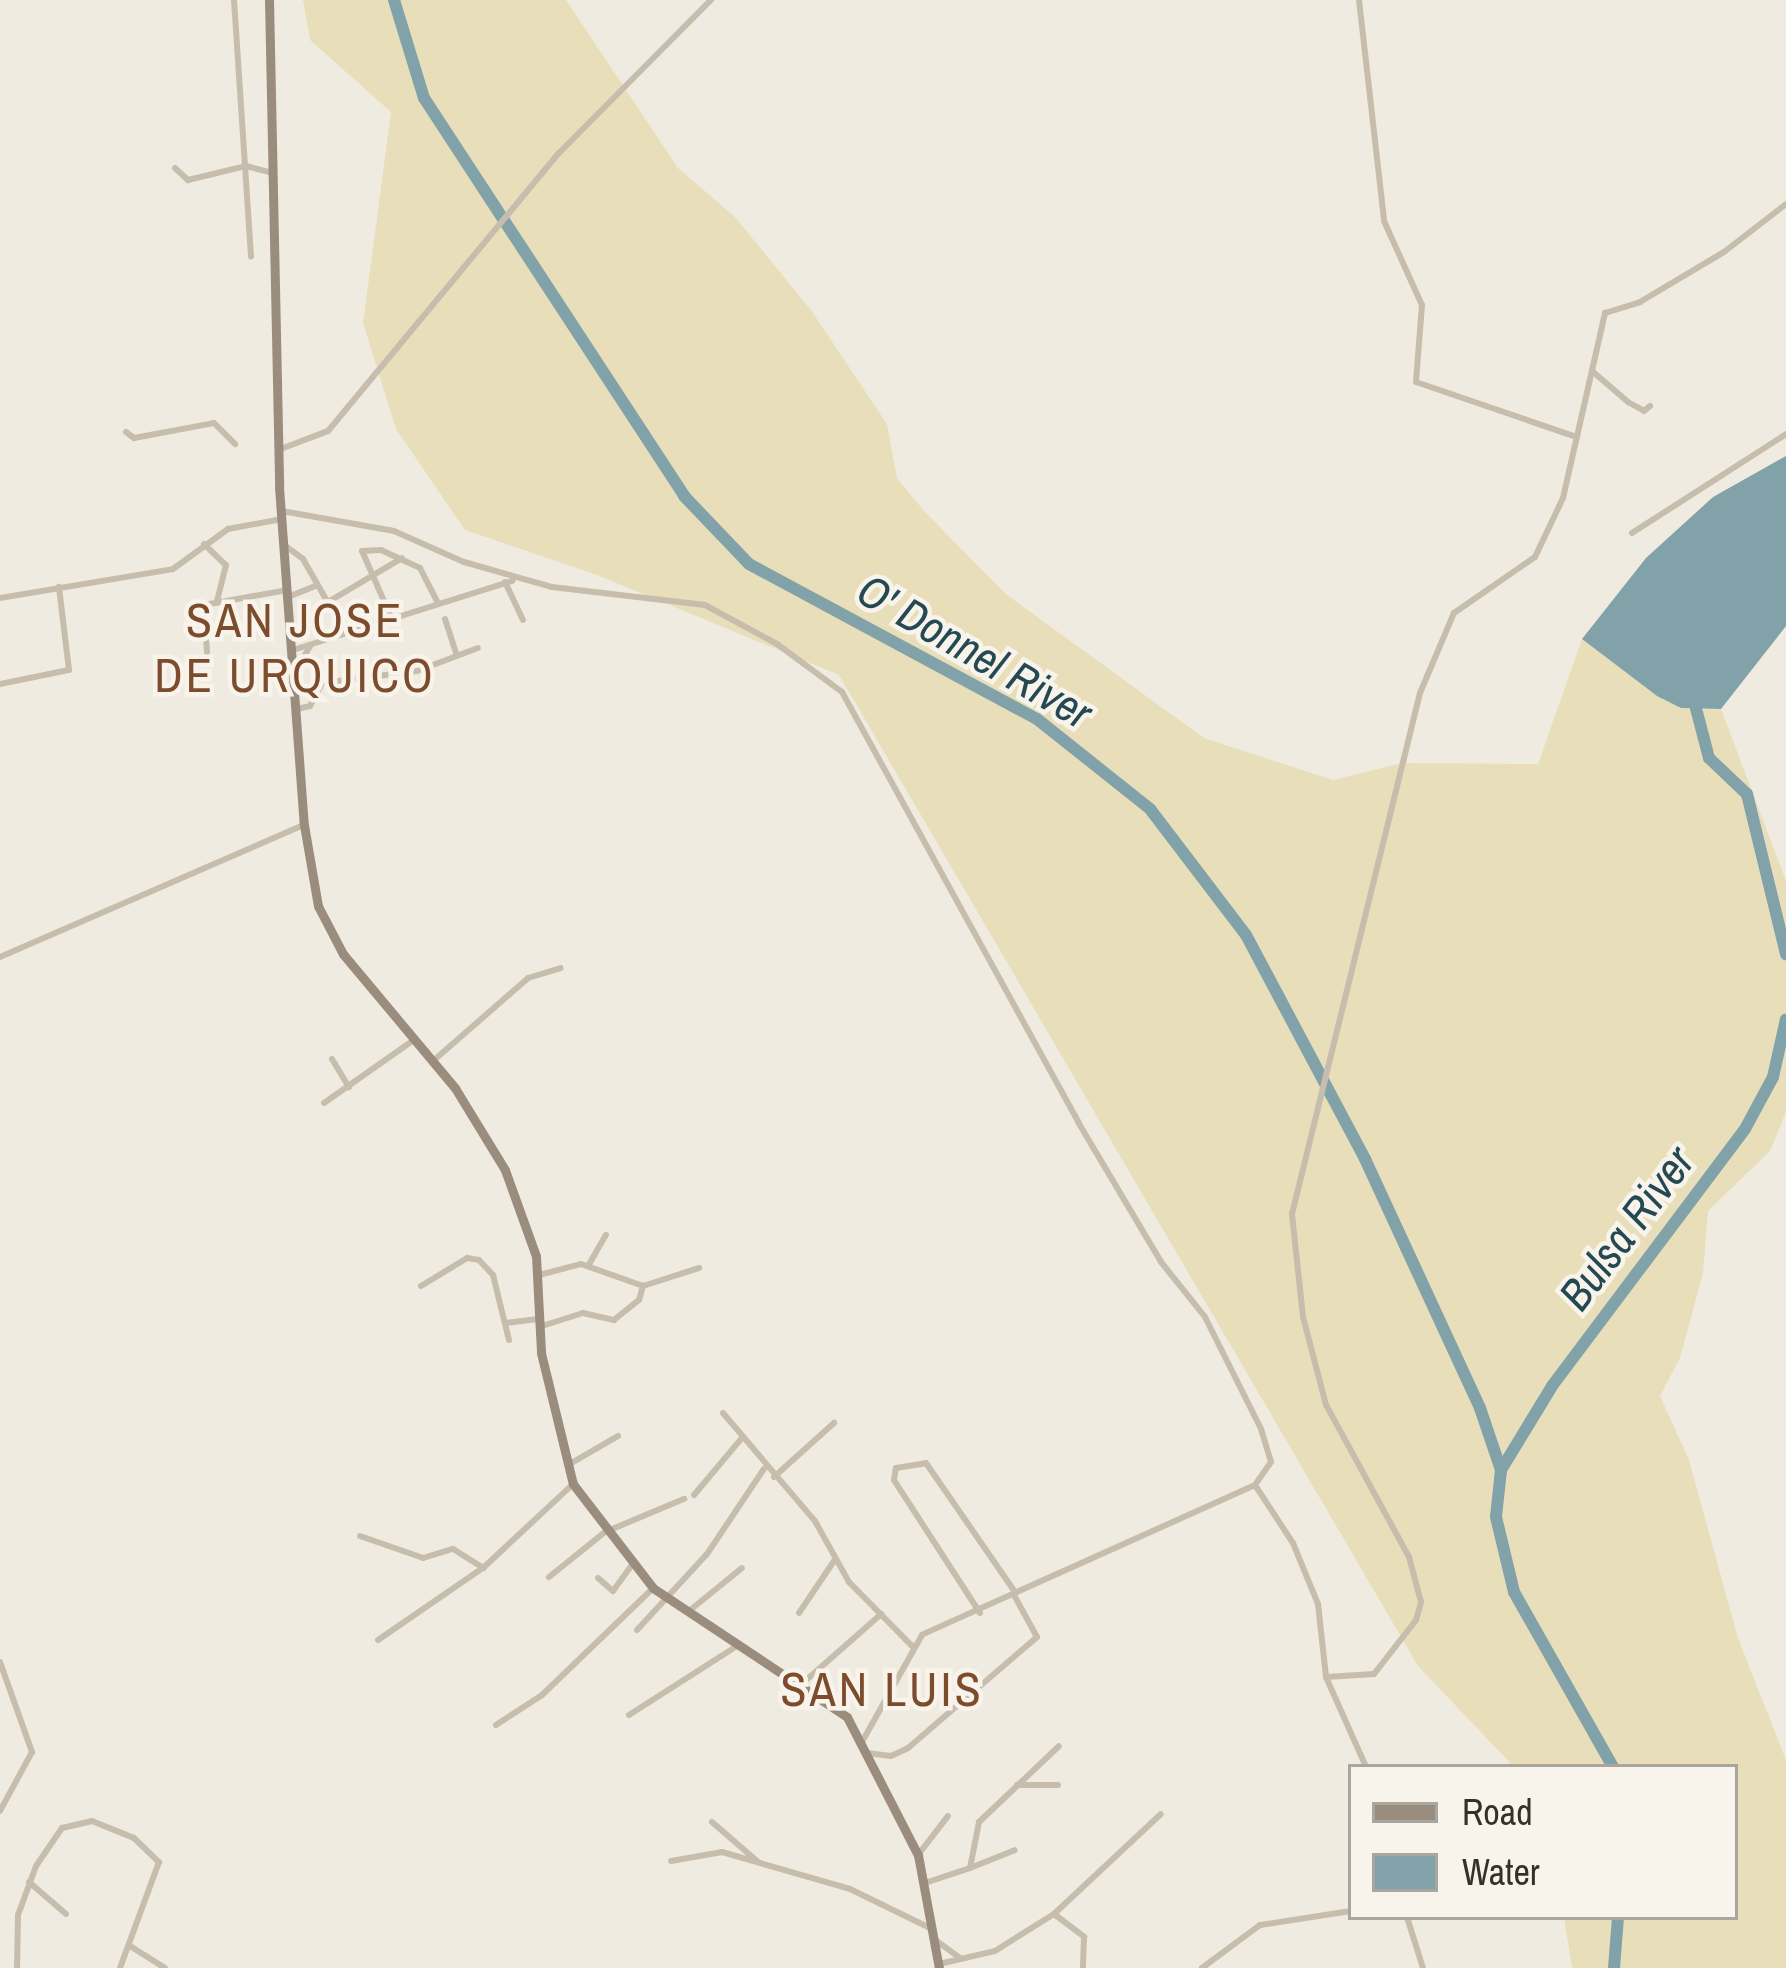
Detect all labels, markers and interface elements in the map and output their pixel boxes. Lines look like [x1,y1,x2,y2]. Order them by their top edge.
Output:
water label: O' Donnel River [848,562,1102,740]
district label: SAN JOSE DE URQUICO [154,590,436,703]
water label: Bulsa River [1547,1136,1705,1320]
district label: SAN LUIS [780,1660,984,1718]
legend [1348,1764,1738,1920]
text: Road [1462,1788,1533,1836]
text: Water [1462,1848,1540,1896]

